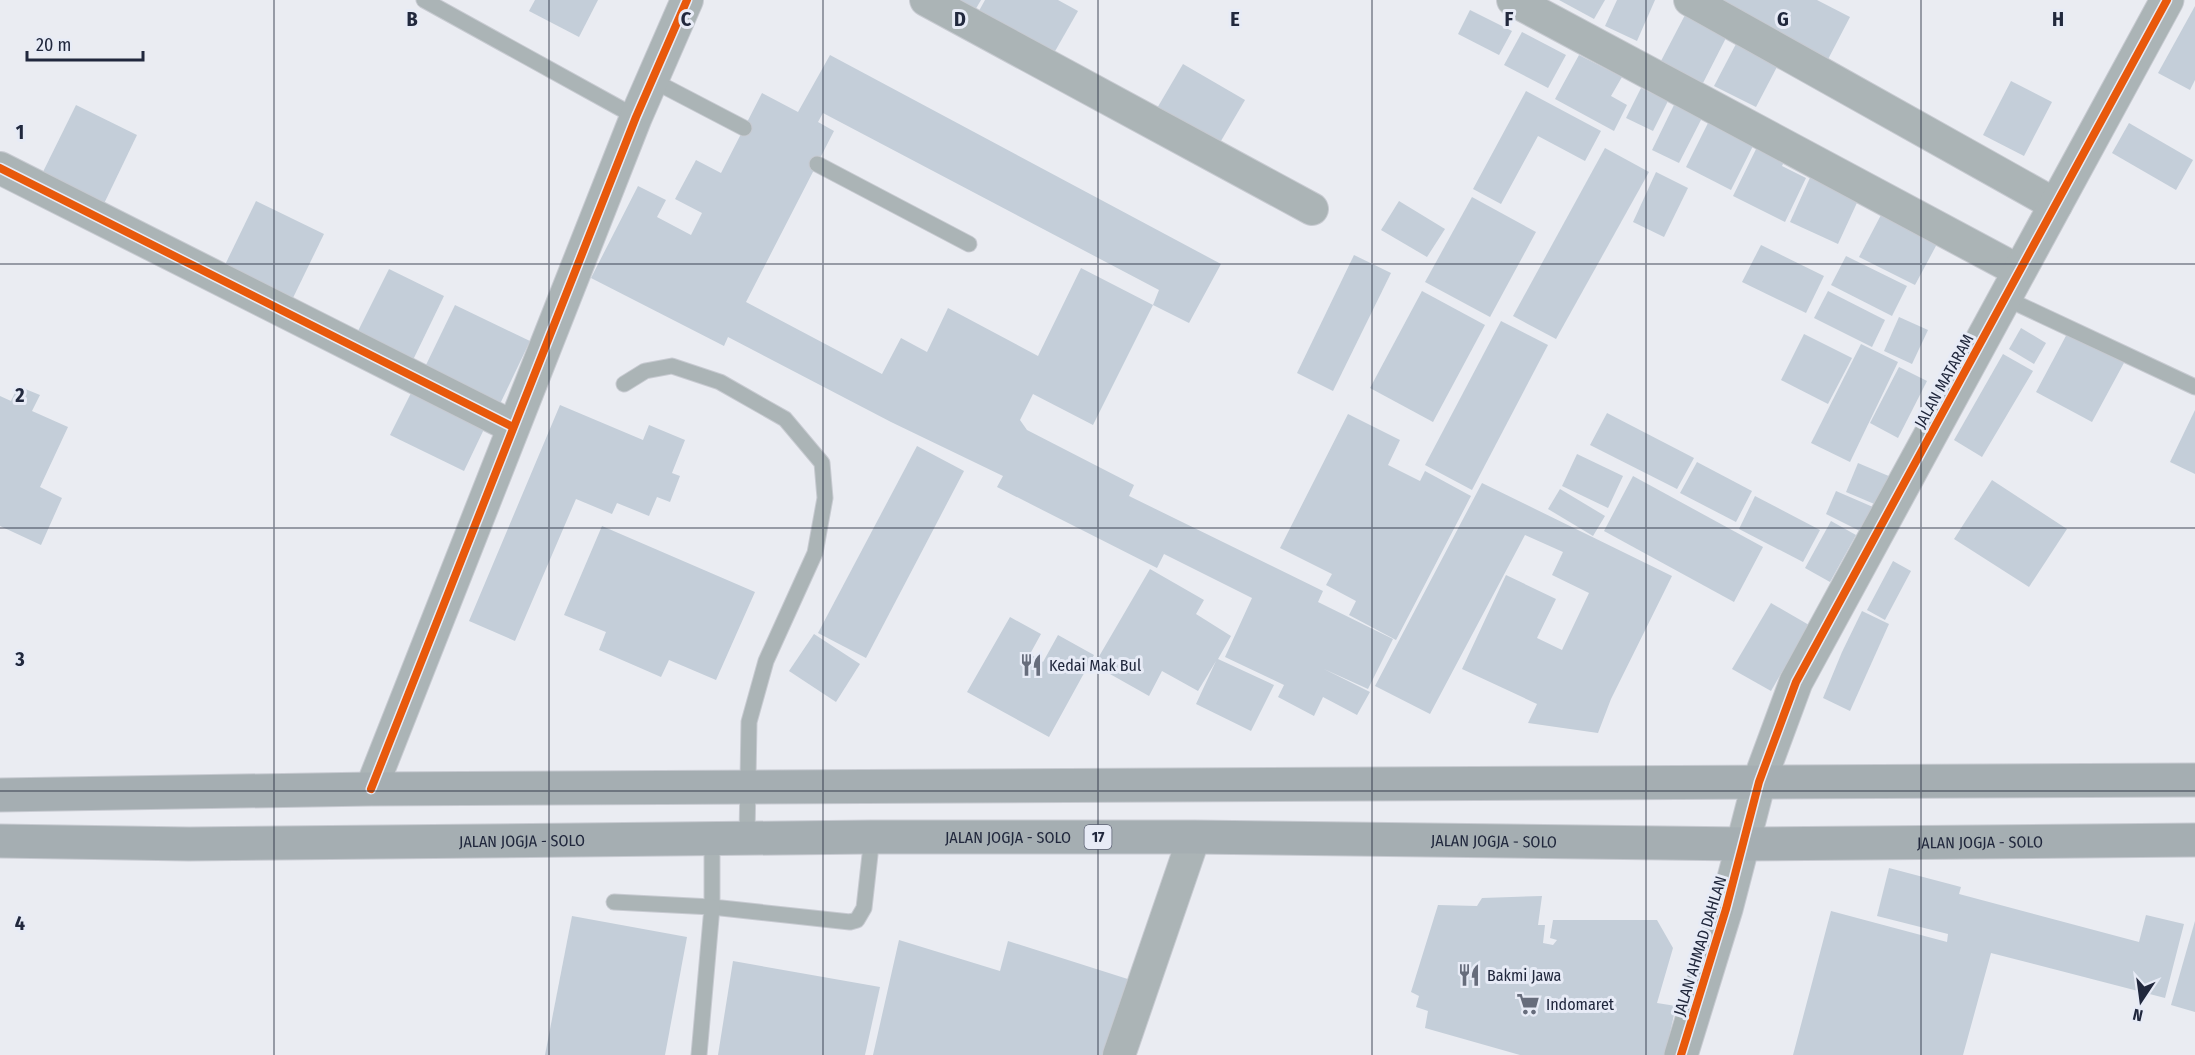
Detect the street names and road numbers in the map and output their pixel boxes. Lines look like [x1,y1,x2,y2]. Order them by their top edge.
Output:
street label: JALAN MATARAM [1910,331,1978,431]
road number: 17 [1084,825,1112,849]
street label: JALAN JOGJA - SOLO [945,828,1071,847]
street label: JALAN JOGJA - SOLO [459,830,585,851]
street label: JALAN JOGJA - SOLO [1431,831,1557,851]
street label: JALAN JOGJA - SOLO [1917,832,2043,852]
street label: JALAN AHMAD DAHLAN [1670,874,1730,1018]

